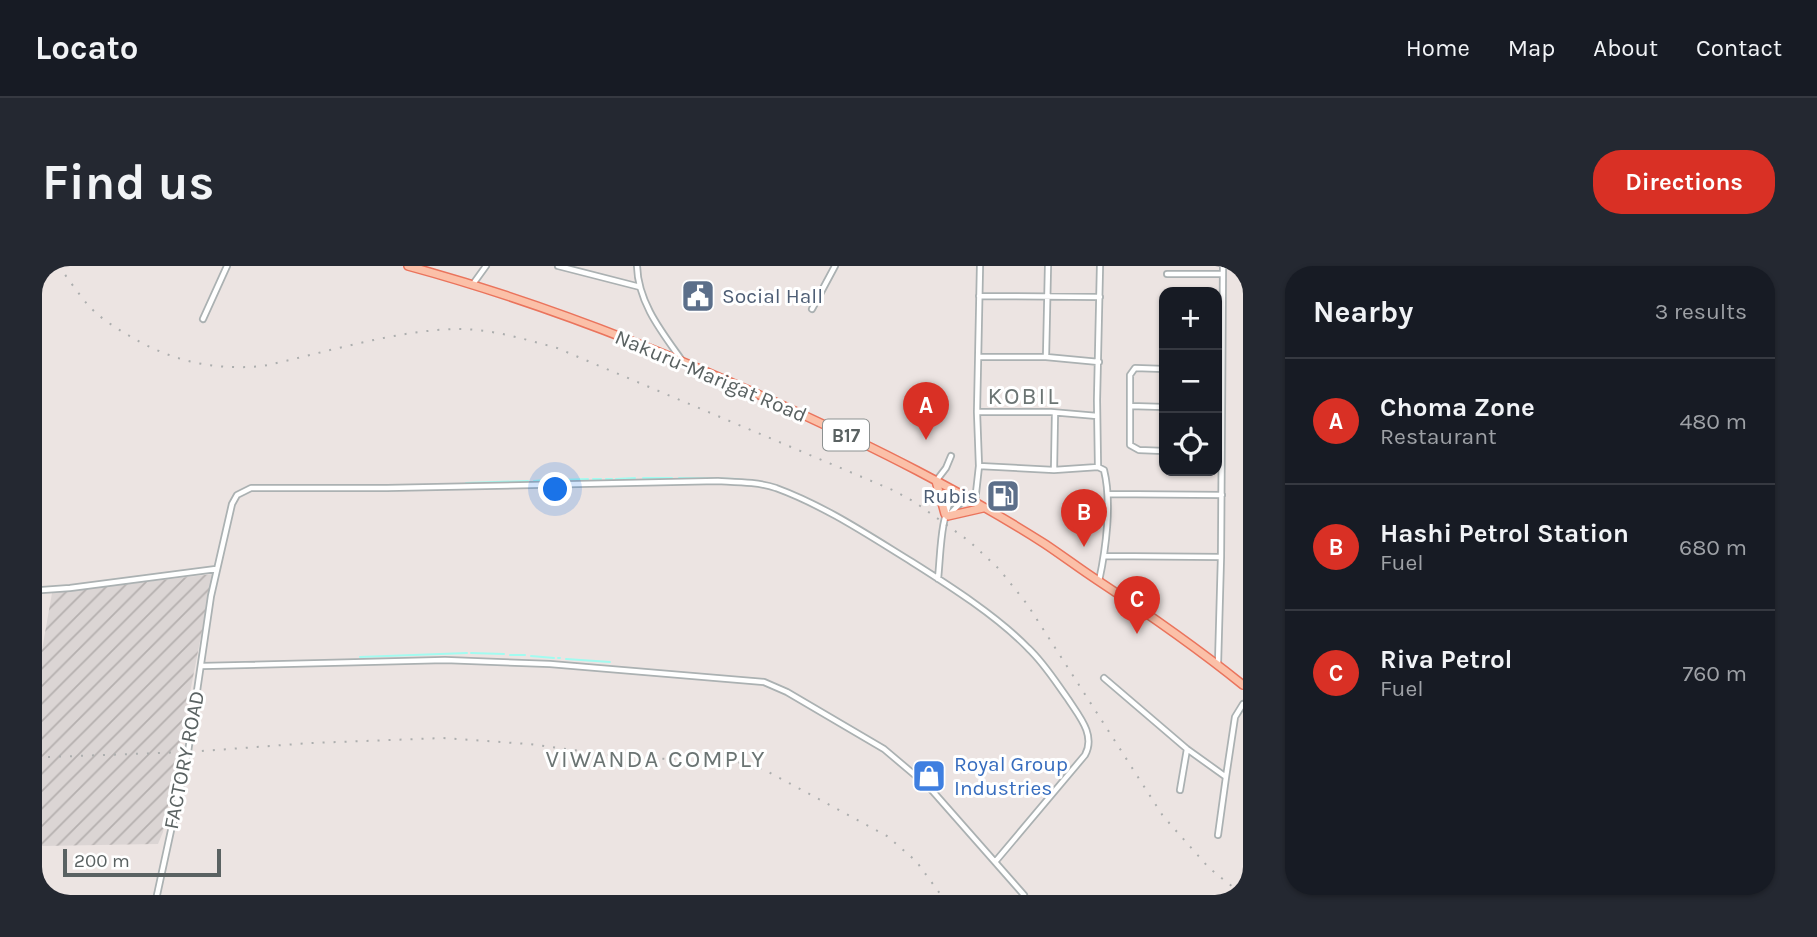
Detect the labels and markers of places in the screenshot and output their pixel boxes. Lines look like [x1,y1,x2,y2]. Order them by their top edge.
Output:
public building icon: Social Hall [679,277,717,315]
place label: Social Hall [722,284,823,308]
pin: A [903,382,949,440]
fuel station icon: Rubis [984,477,1022,515]
place label: Rubis [923,484,978,508]
pin: B [1061,489,1107,547]
pin: C [1114,576,1160,634]
place label: Royal Group Industries [954,752,1068,800]
shop icon: Royal Group Industries [910,757,948,795]

